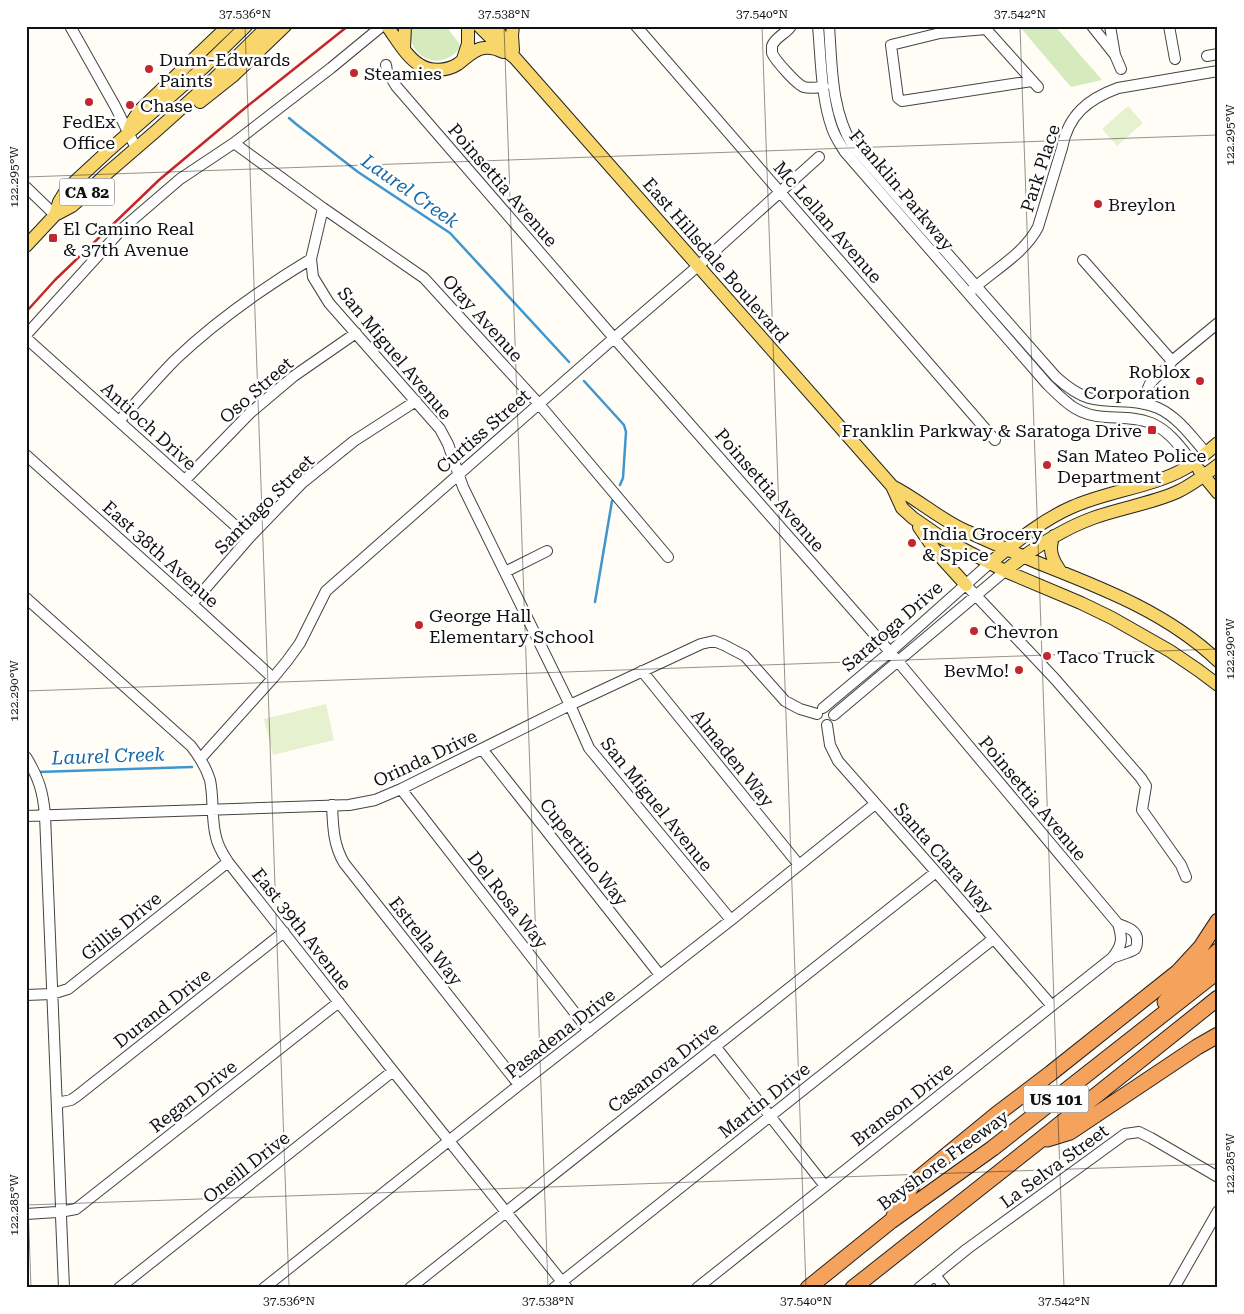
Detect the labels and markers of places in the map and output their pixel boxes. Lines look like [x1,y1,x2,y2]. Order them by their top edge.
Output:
place label: Dunn-Edwards Paints [159,49,290,91]
marker: Dunn-Edwards Paints [143,63,155,75]
place label: Steamies [364,63,442,84]
marker: Steamies [348,67,360,79]
place label: Chase [140,95,193,116]
marker: FedEx Office [83,96,95,108]
marker: Chase [124,99,136,111]
place label: FedEx Office [62,111,116,153]
place label: Breylon [1108,194,1176,215]
marker: Breylon [1092,198,1104,210]
place label: El Camino Real & 37th Avenue [63,218,194,260]
marker: El Camino Real & 37th Avenue [47,232,59,244]
place label: Roblox Corporation [1084,361,1191,403]
marker: Roblox Corporation [1194,375,1206,387]
place label: Franklin Parkway & Saratoga Drive [842,420,1142,441]
marker: Franklin Parkway & Saratoga Drive [1146,424,1158,436]
place label: San Mateo Police Department [1057,445,1206,487]
marker: San Mateo Police Department [1041,459,1053,471]
place label: India Grocery & Spice [922,523,1043,565]
marker: India Grocery & Spice [906,537,918,549]
place label: George Hall Elementary School [429,605,594,647]
marker: George Hall Elementary School [413,619,425,631]
place label: Chevron [984,621,1059,642]
marker: Chevron [968,625,980,637]
place label: Taco Truck [1057,646,1155,667]
marker: Taco Truck [1041,650,1053,662]
place label: BevMo! [944,660,1009,681]
marker: BevMo! [1013,664,1025,676]

